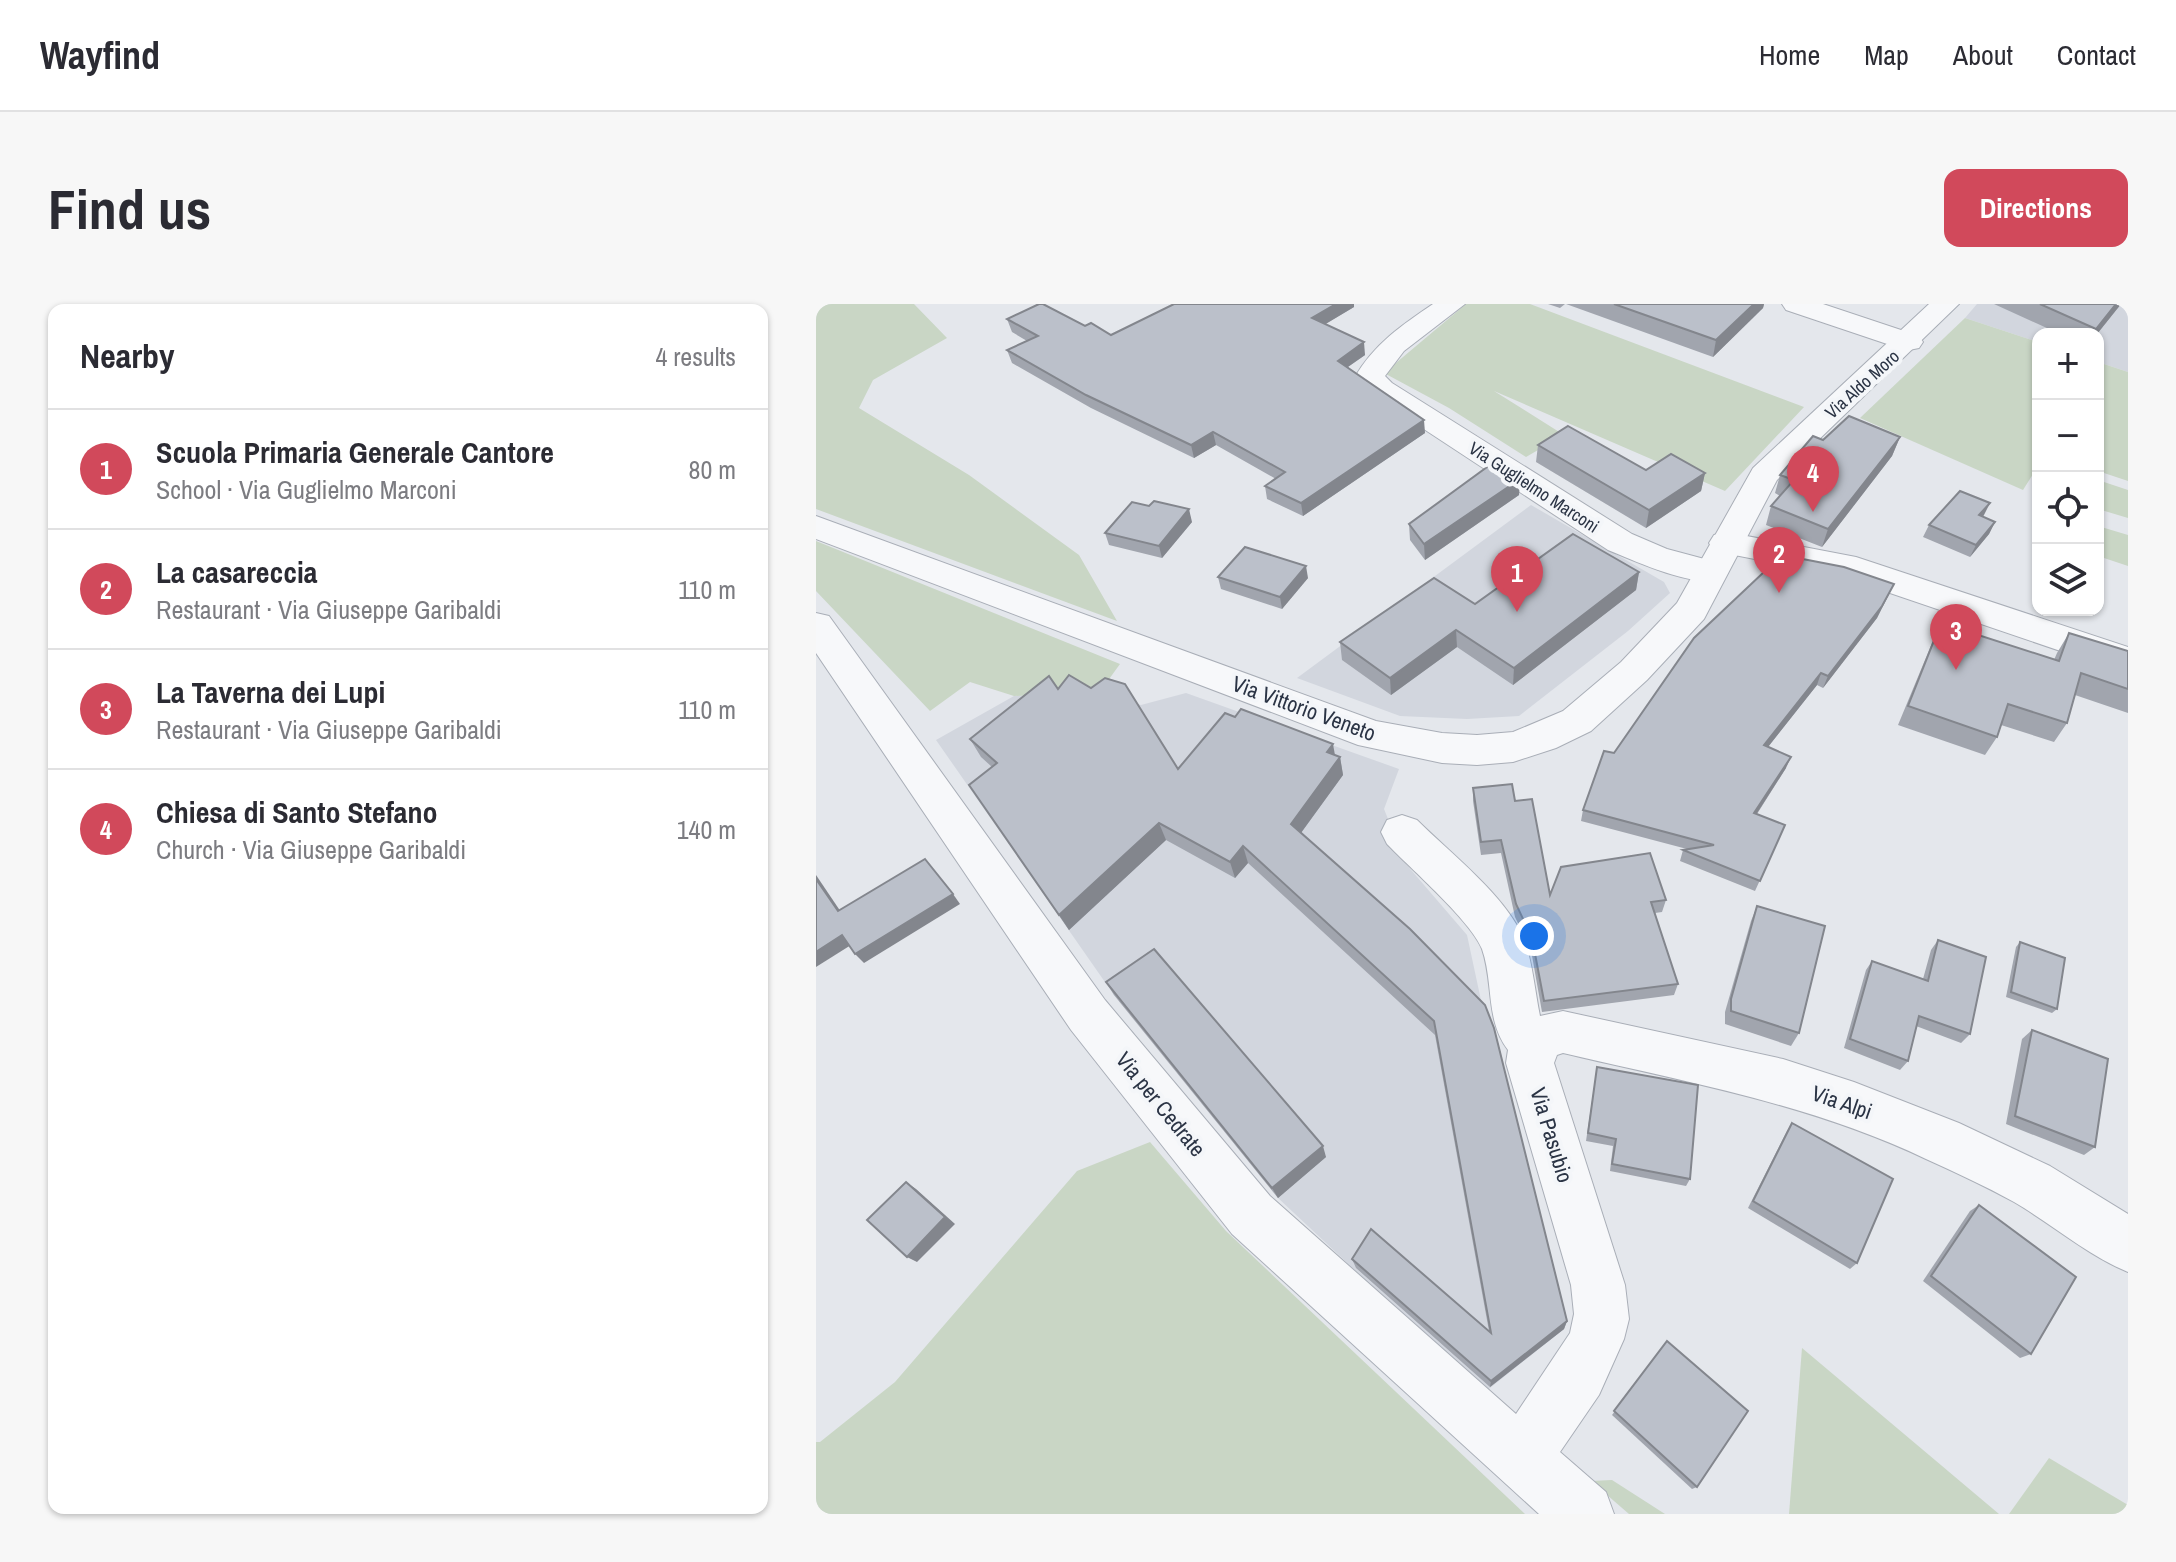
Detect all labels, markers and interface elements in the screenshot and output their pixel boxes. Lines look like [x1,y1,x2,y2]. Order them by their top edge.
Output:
text: Wayfind [40,30,160,81]
text: Home [1759,36,1820,74]
text: Map [1864,36,1909,74]
text: About [1953,36,2013,74]
text: Contact [2057,36,2136,74]
button: Directions [1944,169,2128,247]
text: Find us [48,171,211,246]
map controls [2032,328,2104,616]
button: + [2032,328,2104,400]
text: Nearby [80,333,175,379]
text: 4 results [655,339,736,374]
street label: Via Aldo Moro [1819,344,1905,424]
button: − [2032,400,2104,472]
text: Scuola Primaria Generale Cantore [156,432,554,472]
street label: Via Guglielmo Marconi [1464,435,1604,539]
pin: 4 [1787,446,1839,512]
text: 1 [100,452,112,487]
text: 80 m [689,452,736,487]
text: School · Via Guglielmo Marconi [156,472,457,507]
button: locate [2032,472,2104,544]
pin: 2 [1753,527,1805,593]
button: layers [2032,544,2104,616]
pin: 1 [1491,546,1543,612]
text: La casareccia [156,552,317,592]
text: 2 [100,572,112,607]
text: 110 m [678,572,736,607]
text: Restaurant · Via Giuseppe Garibaldi [156,592,502,627]
pin: 3 [1930,604,1982,670]
street label: Via Vittorio Veneto [1228,668,1380,748]
text: La Taverna dei Lupi [156,672,385,712]
text: 3 [100,692,112,727]
text: 110 m [678,692,736,727]
text: Restaurant · Via Giuseppe Garibaldi [156,712,502,747]
text: Chiesa di Santo Stefano [156,792,438,832]
text: 4 [100,812,112,847]
text: 140 m [677,812,736,847]
text: Church · Via Giuseppe Garibaldi [156,832,466,867]
your location [1514,916,1554,956]
street label: Via per Cedrate [1109,1045,1213,1163]
street label: Via Alpi [1808,1078,1876,1126]
street label: Via Pasubio [1523,1084,1581,1186]

